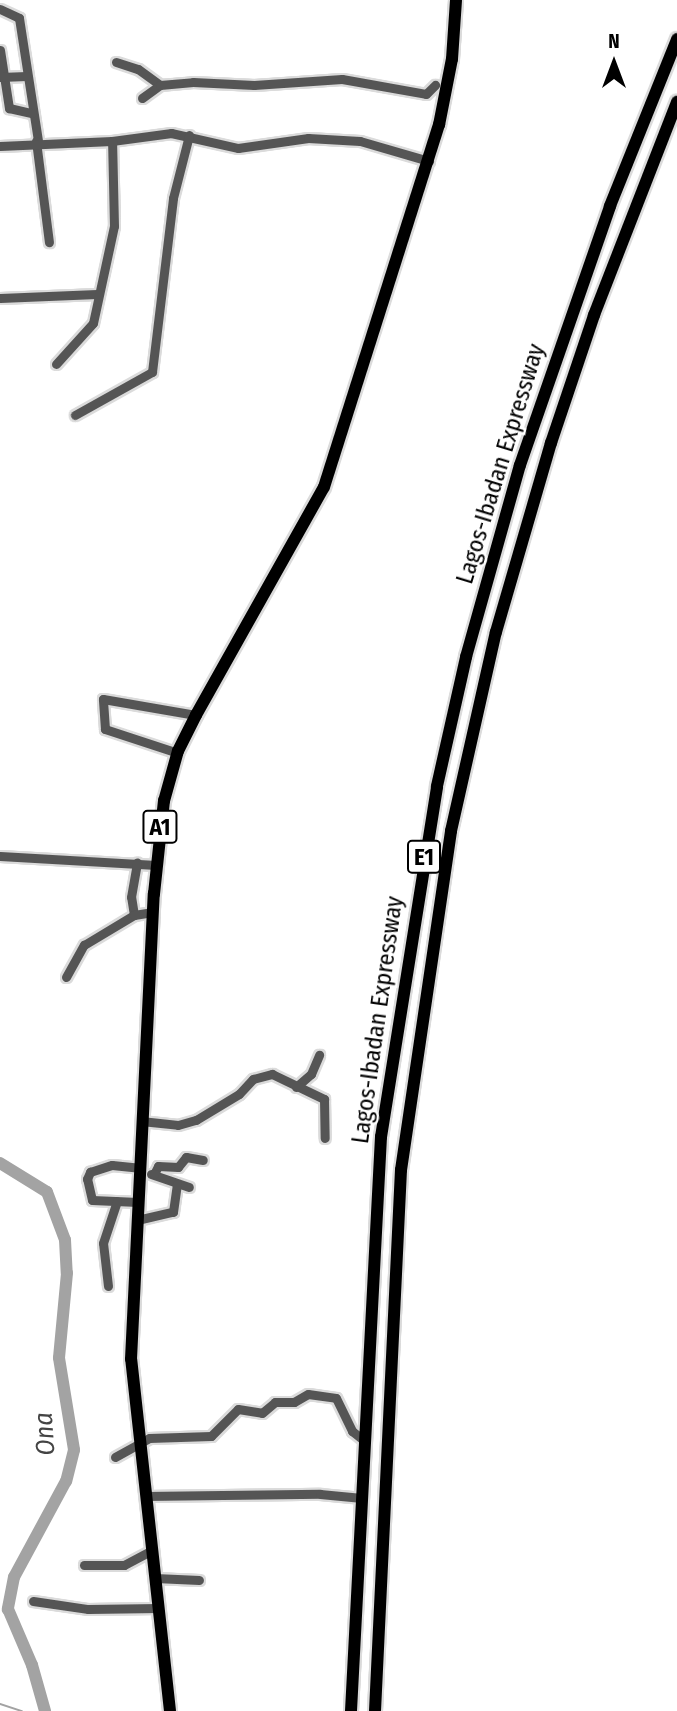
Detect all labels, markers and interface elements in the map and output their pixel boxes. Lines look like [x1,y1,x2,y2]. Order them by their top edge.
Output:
north arrow [579,28,649,98]
text: N [608,30,620,53]
street label: Lagos-Ibadan Expressway [451,340,551,588]
road number: A1 [141,807,179,846]
road number: E1 [406,838,442,876]
street label: Lagos-Ibadan Expressway [346,894,410,1146]
water label: Ona [28,1411,62,1457]

